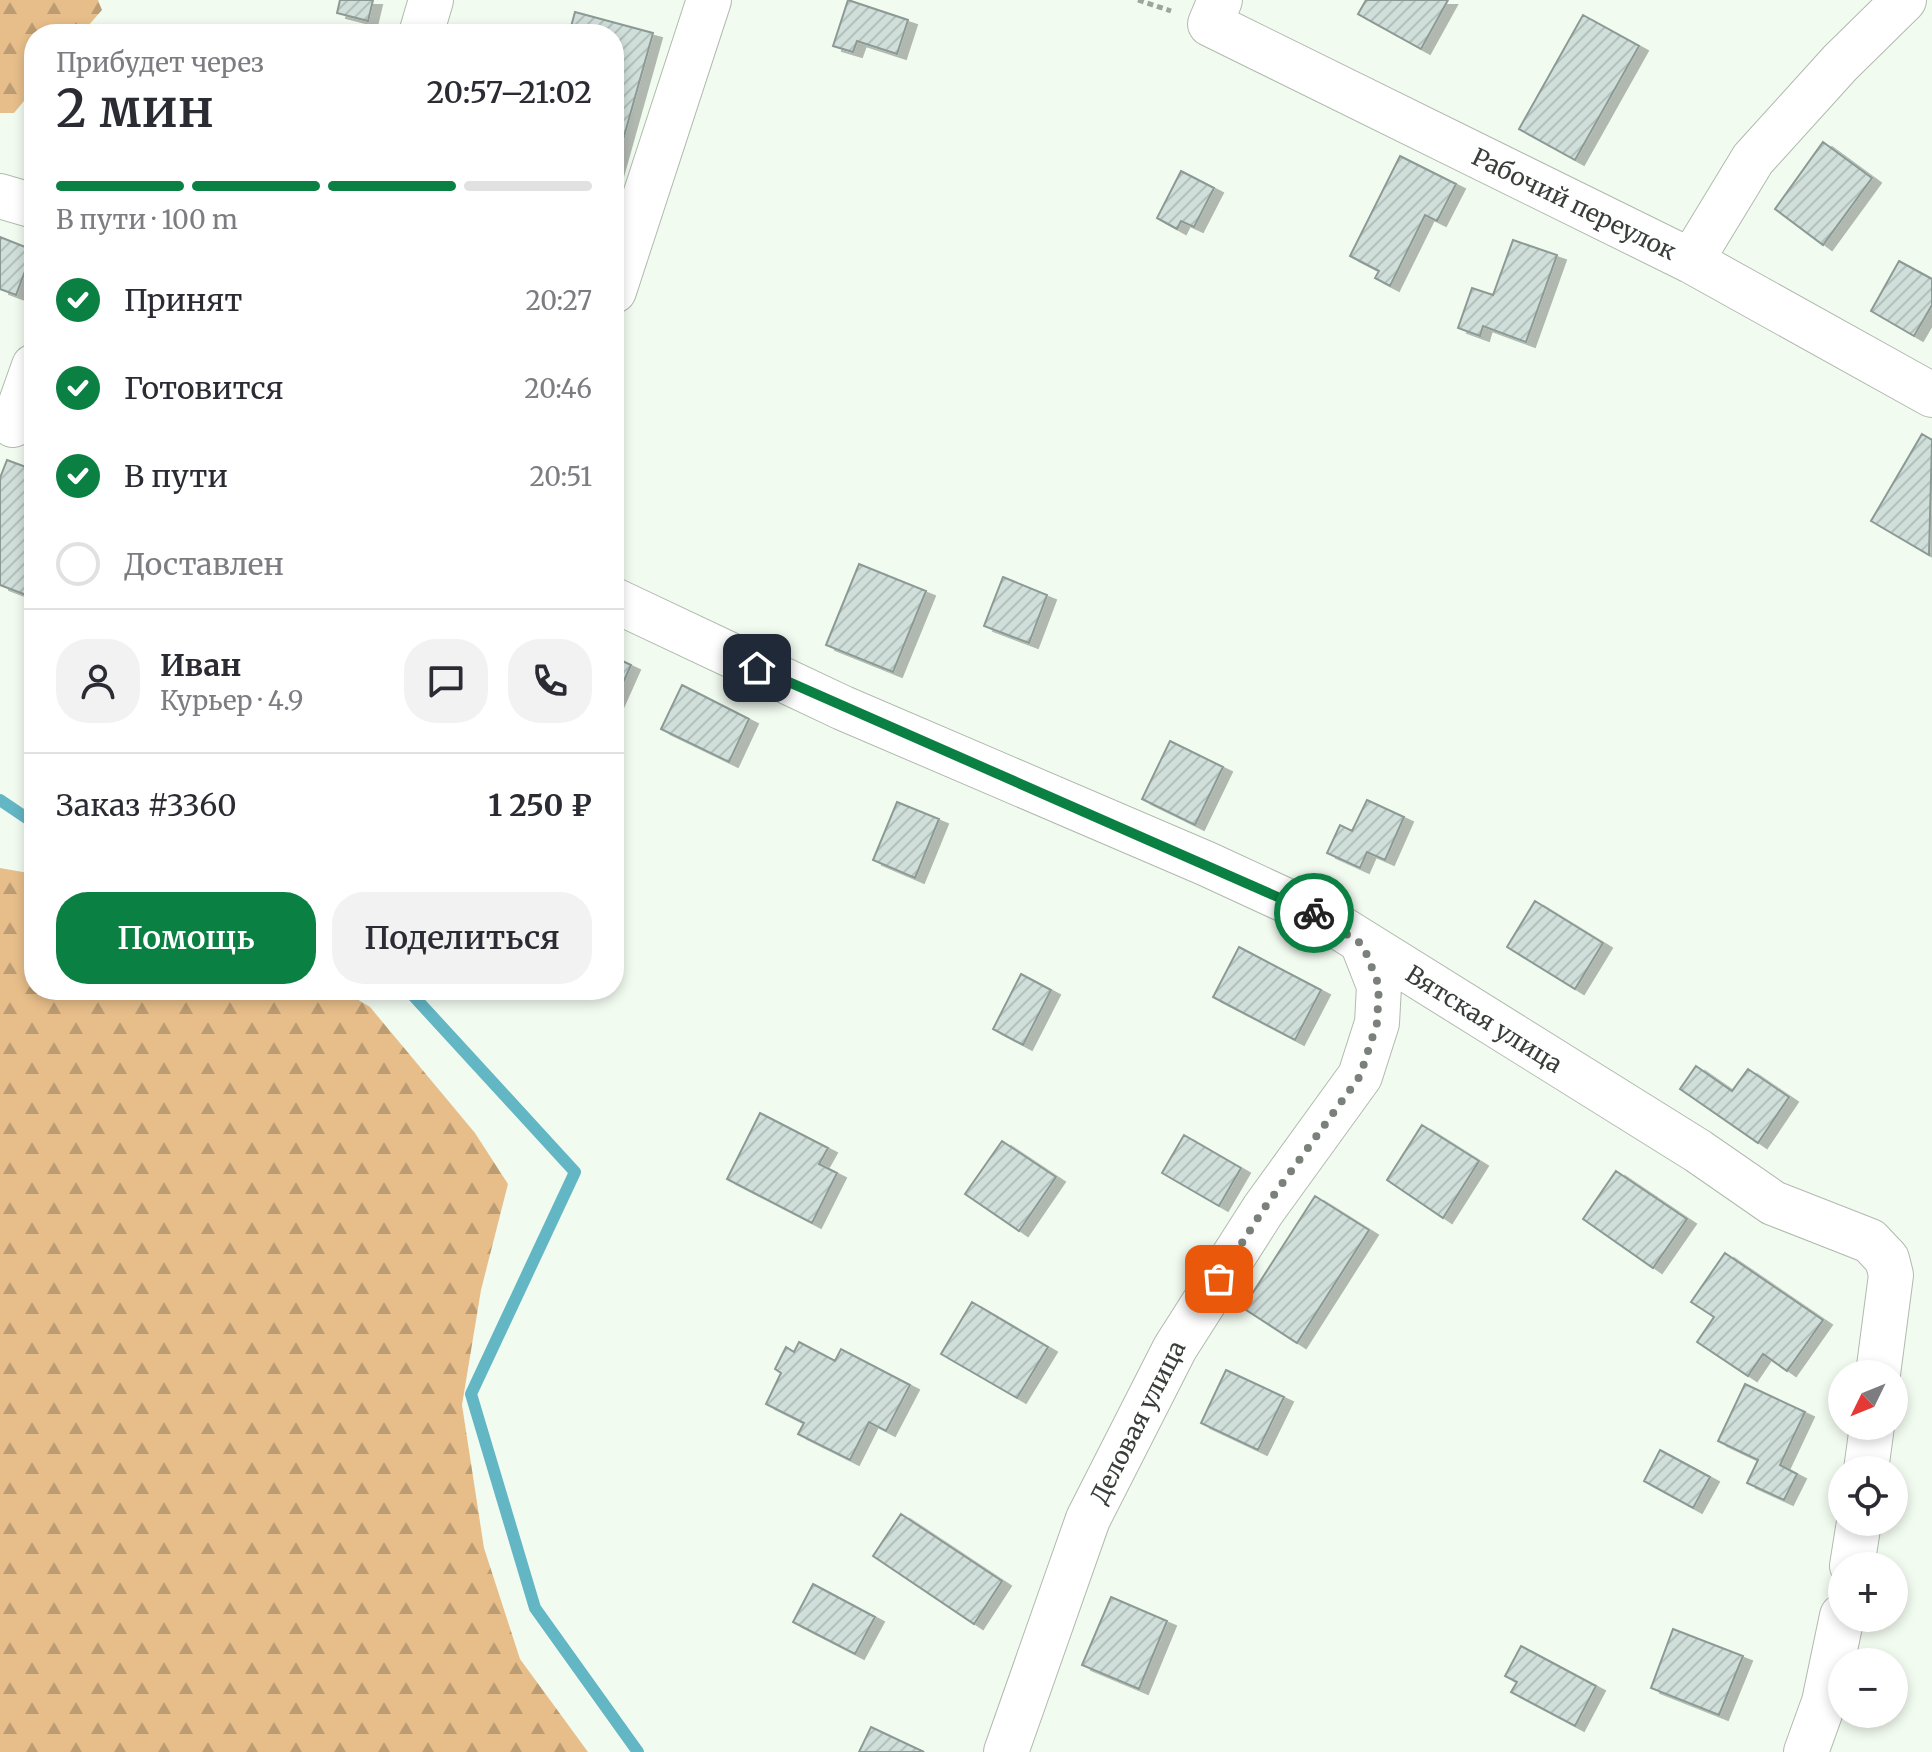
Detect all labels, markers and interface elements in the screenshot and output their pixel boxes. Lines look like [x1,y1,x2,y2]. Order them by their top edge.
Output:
text: Прибудет через [56,46,264,79]
text: 20:57–21:02 [426,73,592,111]
text: 2 мин [56,76,214,141]
street label: Рабочий переулок [1467,141,1681,267]
text: В пути · 100 m [56,203,238,236]
icon: check [56,278,100,322]
text: Принят [124,281,243,319]
text: 20:27 [525,284,592,317]
icon: check [56,366,100,410]
text: Готовится [124,369,284,407]
text: 20:46 [524,372,592,405]
icon: check [56,454,100,498]
text: В пути [124,457,228,495]
text: 20:51 [529,460,592,493]
text: Доставлен [124,545,284,583]
pin [723,634,791,702]
button: person [56,639,140,723]
button: chat [404,639,488,723]
button: phone [508,639,592,723]
text: Иван [160,646,241,684]
icon: home [735,646,779,690]
text: Курьер · 4.9 [160,684,304,717]
text: Заказ #3360 [56,786,237,824]
text: 1 250 ₽ [488,786,592,824]
courier [1274,873,1354,953]
icon: bike [1292,891,1336,935]
button: Помощь [56,892,316,984]
button: Поделиться [332,892,592,984]
street label: Вятская улица [1400,958,1568,1080]
pin [1185,1245,1253,1313]
icon: bag [1197,1257,1241,1301]
street label: Деловая улица [1084,1335,1192,1509]
north arrow [1828,1360,1908,1440]
map controls [1828,1360,1908,1728]
button: locate [1828,1456,1908,1536]
button: + [1828,1552,1908,1632]
button: − [1828,1648,1908,1728]

